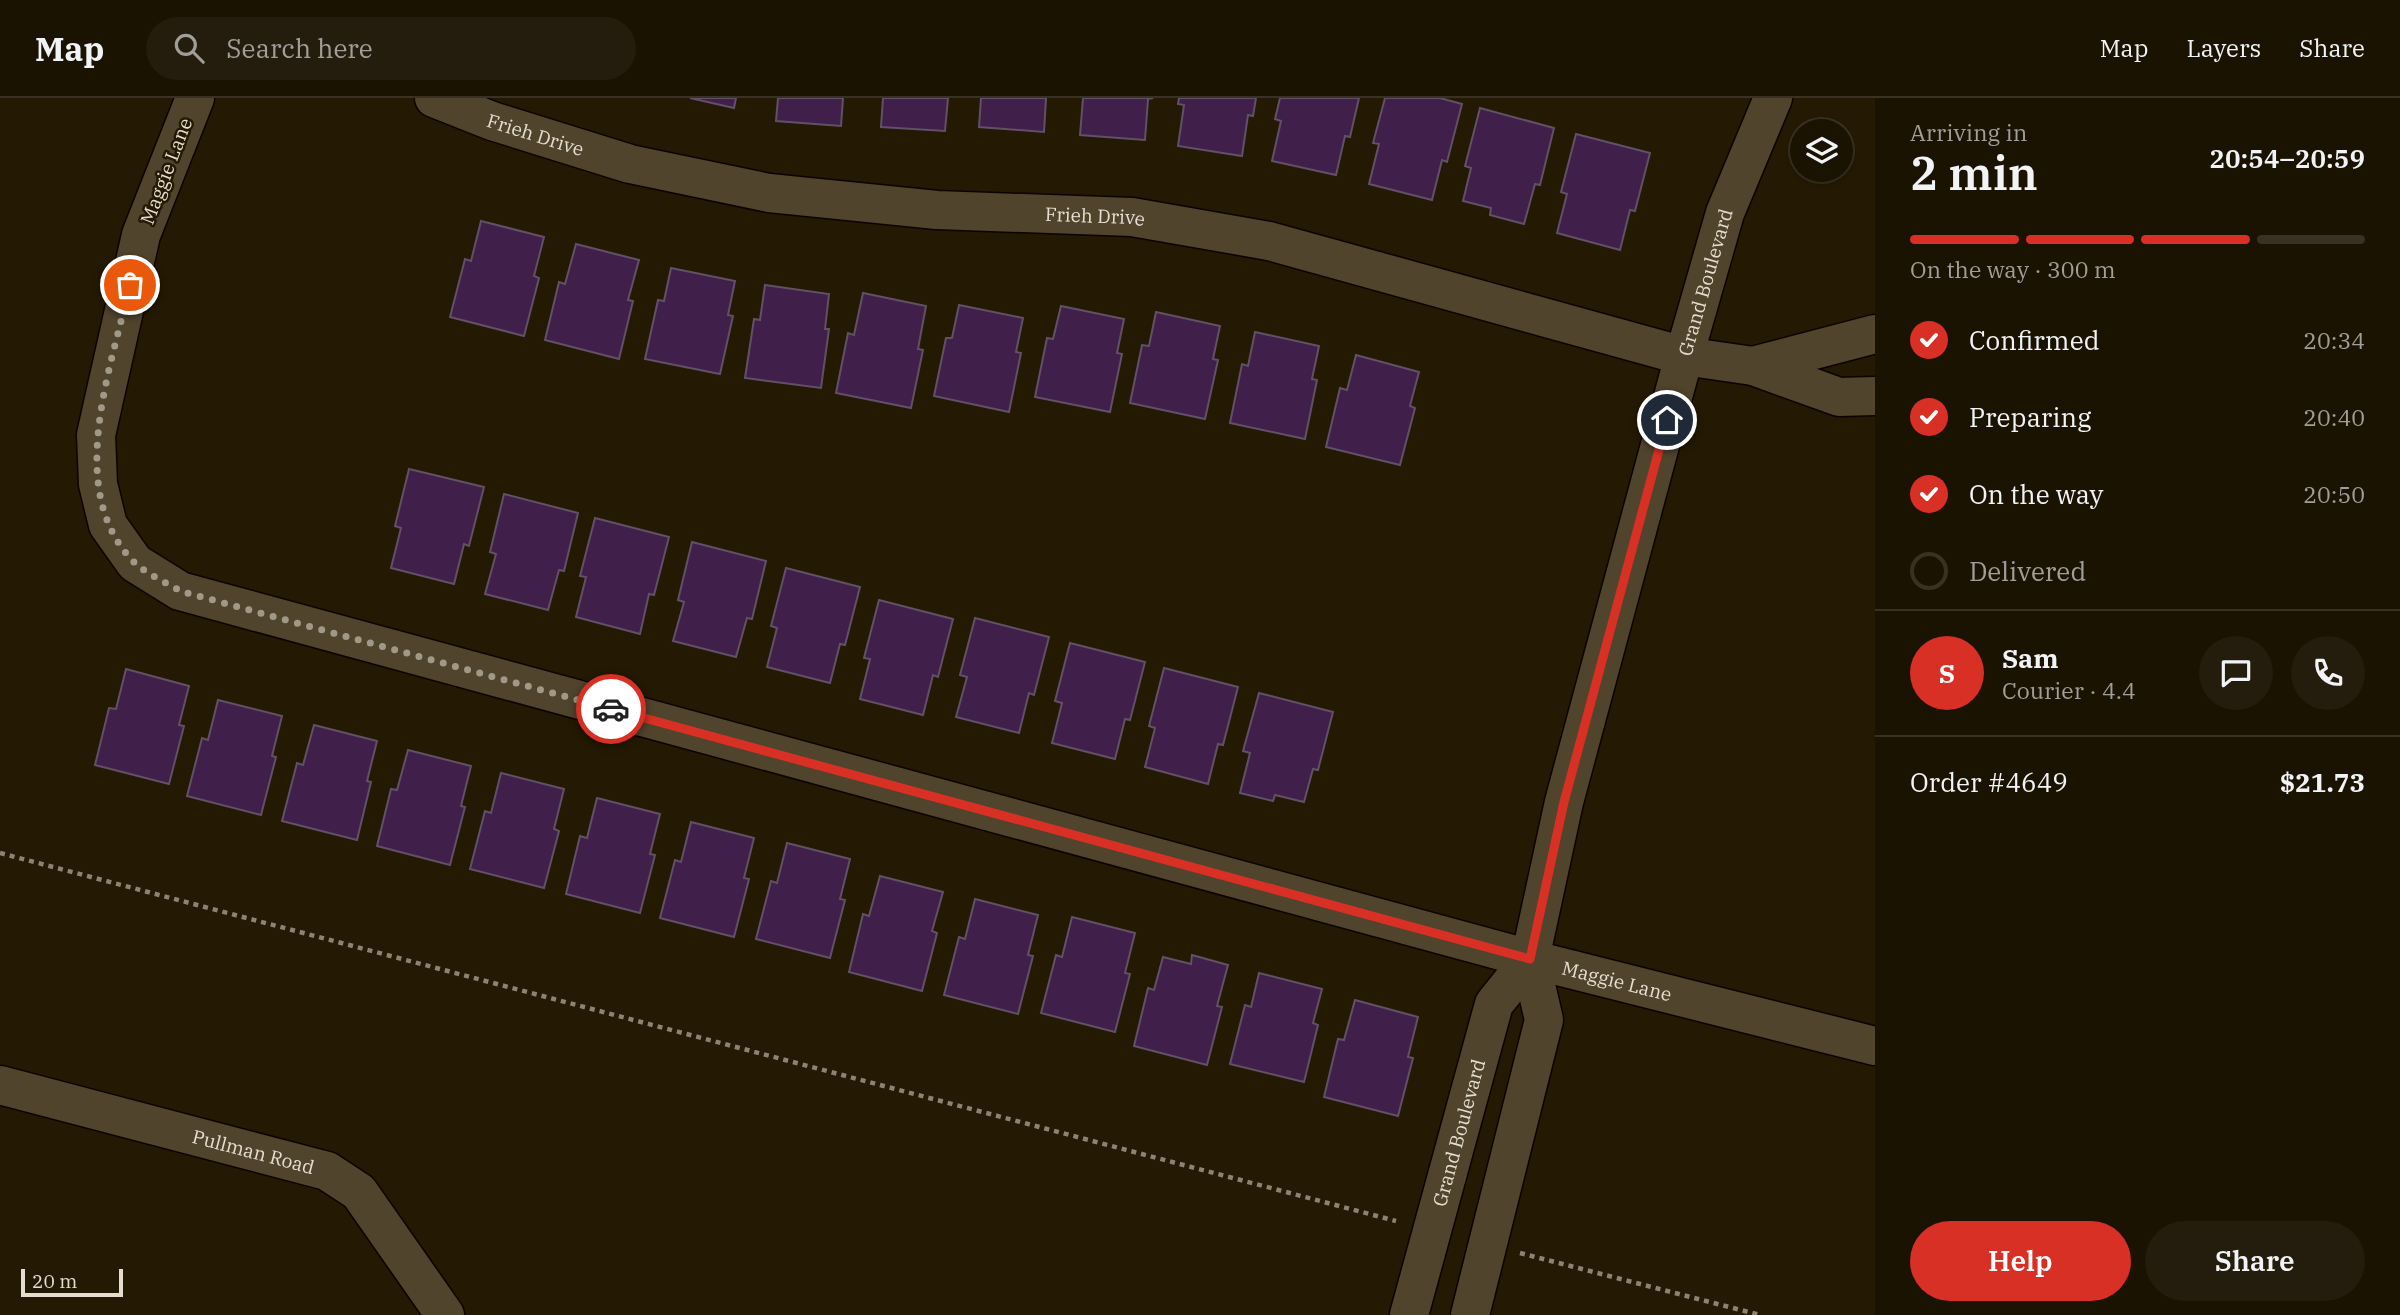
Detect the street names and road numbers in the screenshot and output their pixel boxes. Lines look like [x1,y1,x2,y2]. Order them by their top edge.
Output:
street label: Frieh Drive [484,108,587,161]
street label: Maggie Lane [135,114,197,228]
street label: Frieh Drive [1045,202,1147,231]
street label: Grand Boulevard [1673,206,1738,359]
street label: Maggie Lane [1560,956,1674,1006]
street label: Grand Boulevard [1427,1056,1490,1209]
street label: Pullman Road [190,1124,317,1179]

